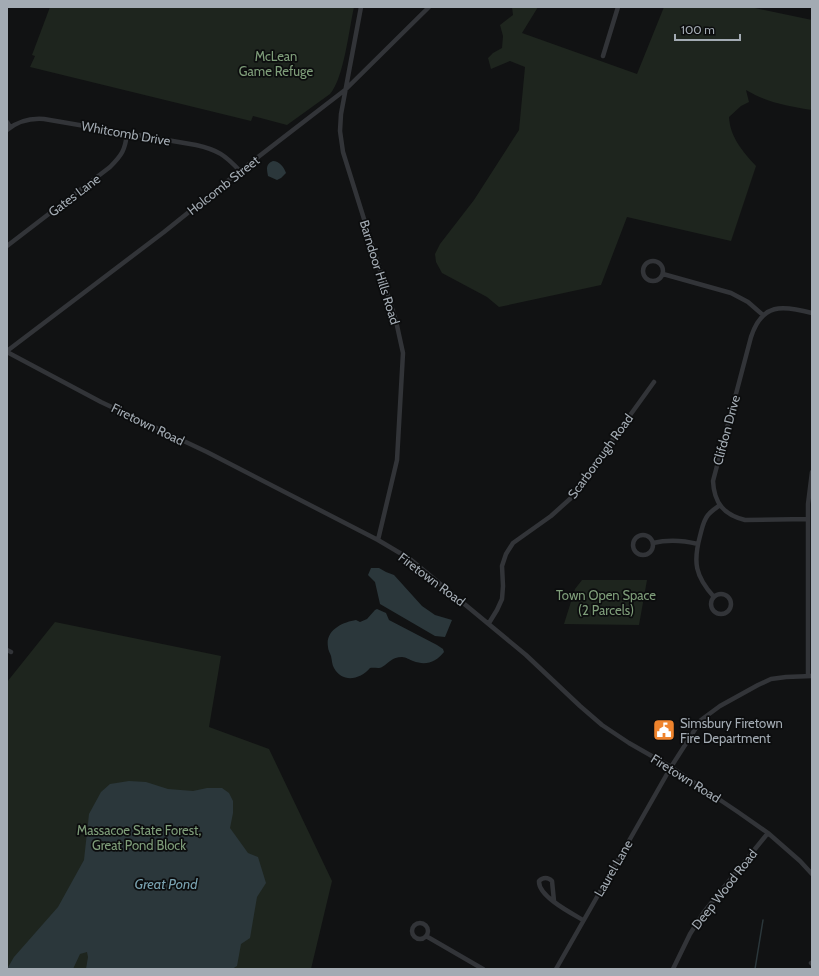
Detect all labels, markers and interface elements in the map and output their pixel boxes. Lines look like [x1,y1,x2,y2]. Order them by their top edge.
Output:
scale bar [675,16,740,42]
text: 100 m [681,22,715,37]
park label: McLean Game Refuge [239,48,314,79]
street label: Whitcomb Drive [80,117,172,149]
street label: Holcomb Street [184,152,263,218]
street label: Gates Lane [45,170,103,220]
street label: Barndoor Hills Road [357,218,403,326]
street label: Clifdon Drive [709,393,743,467]
street label: Firetown Road [109,399,187,449]
street label: Scarborough Road [564,411,636,501]
street label: Firetown Road [396,549,468,609]
park label: Town Open Space (2 Parcels) [556,587,656,618]
place label: Simsbury Firetown Fire Department [680,715,783,746]
public building icon: Simsbury Firetown Fire Department [651,717,677,743]
street label: Firetown Road [648,750,724,806]
park label: Massacoe State Forest, Great Pond Block [77,822,201,853]
street label: Laurel Lane [590,837,636,899]
street label: Deep Wood Road [688,846,760,932]
water label: Great Pond [135,875,198,893]

